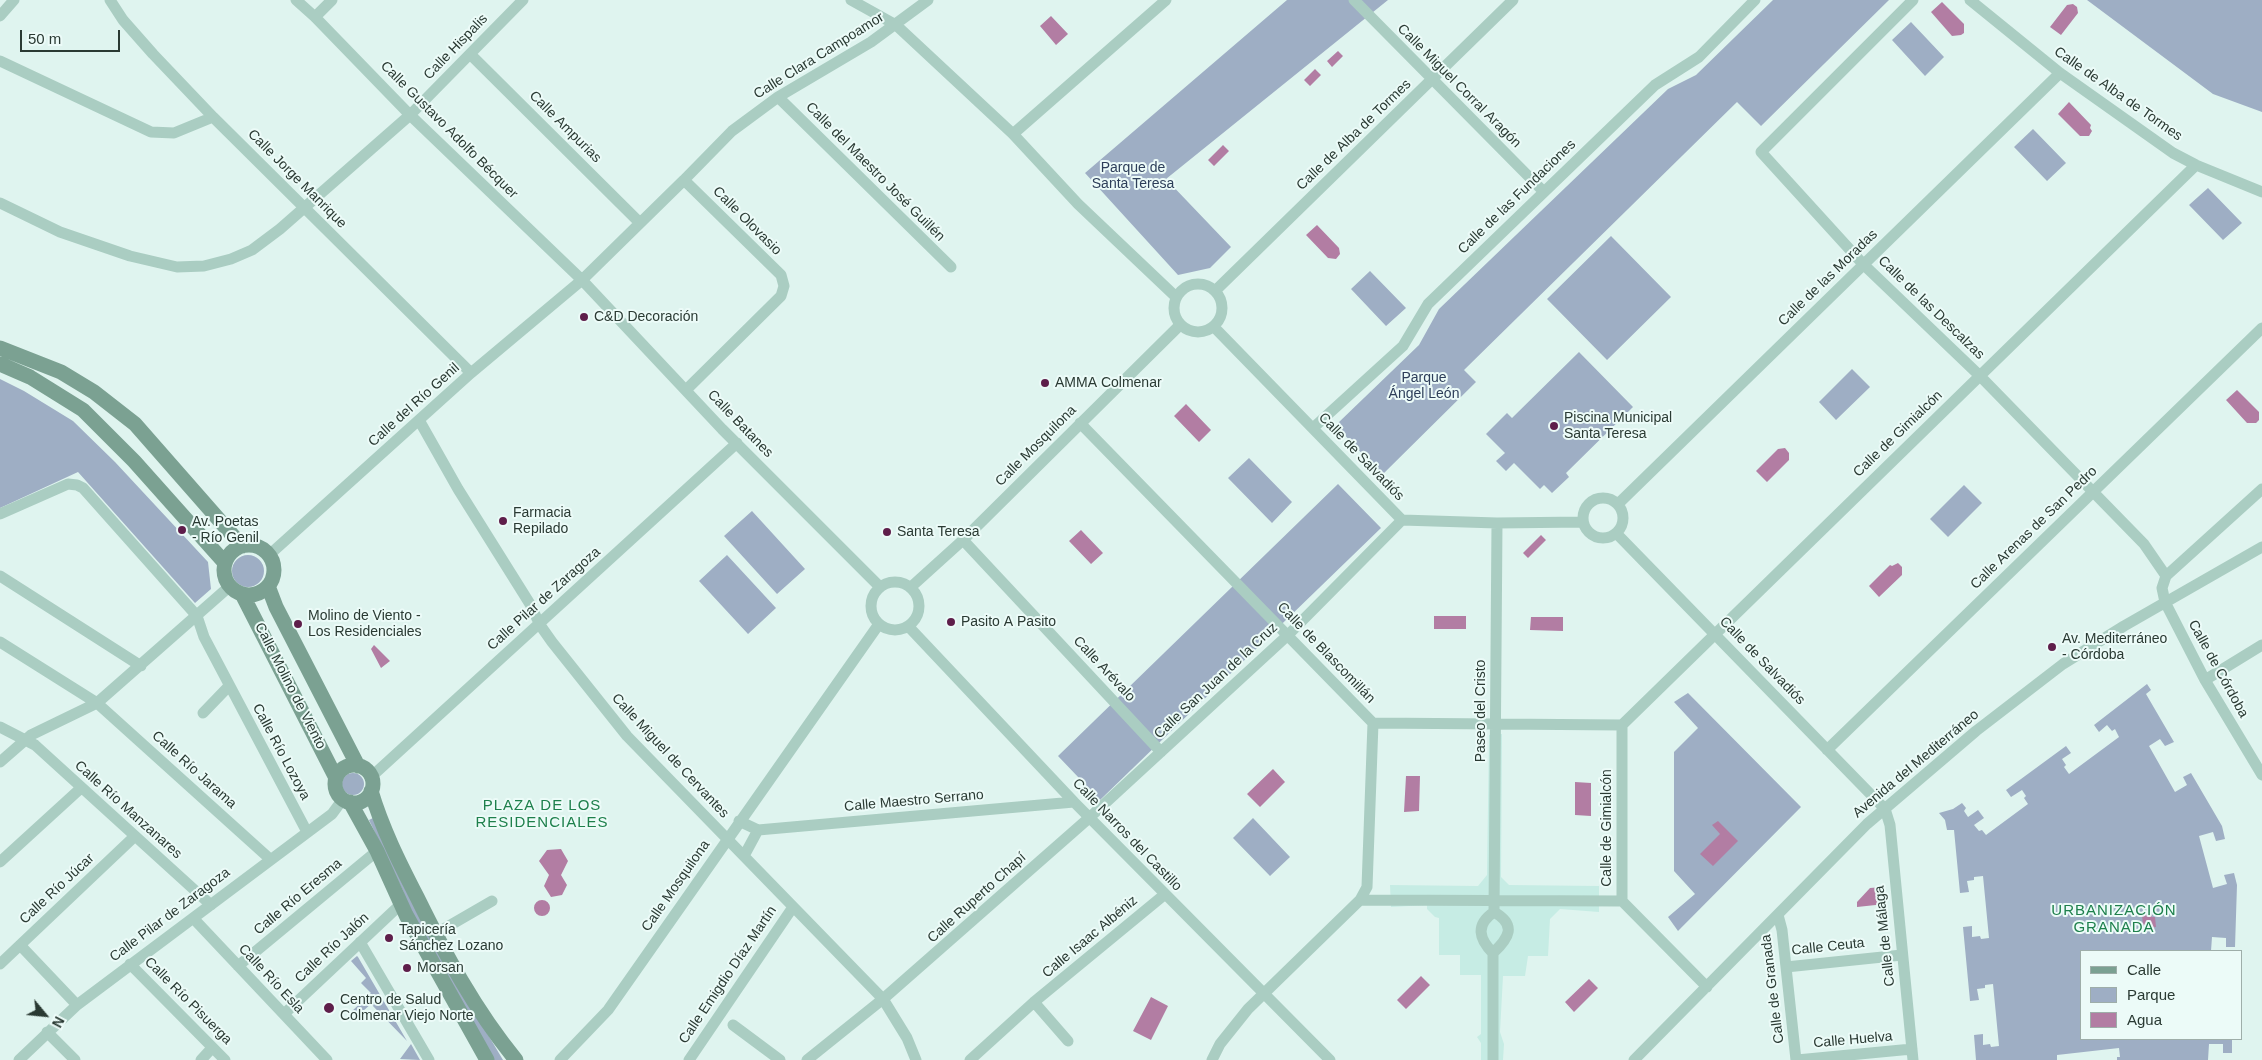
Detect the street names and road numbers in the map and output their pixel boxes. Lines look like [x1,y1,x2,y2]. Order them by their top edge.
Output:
street label: Calle Clara Campoamor [751,9,887,103]
street label: Calle Hispalis [421,11,491,83]
street label: Calle Miguel Corral Aragón [1394,21,1524,151]
street label: Calle de Alba de Tormes [2051,43,2185,145]
street label: Calle Gustavo Adolfo Bécquer [377,58,521,202]
street label: Calle de Alba de Tormes [1293,76,1415,194]
street label: Calle Ampurias [525,87,605,167]
street label: Calle del Maestro José Guillén [802,99,948,245]
street label: Calle Jorge Manrique [244,126,350,232]
street label: Calle de las Fundaciones [1455,136,1579,258]
street label: Calle Olovasio [709,183,785,259]
street label: Calle de las Moradas [1775,226,1881,330]
street label: Calle de las Descalzas [1874,253,1988,363]
street label: Calle del Río Genil [365,360,463,450]
street label: Calle Batanes [704,387,776,461]
street label: Calle de Gimialcón [1850,387,1946,481]
street label: Calle Mosquilona [992,402,1080,490]
street label: Calle de Salvadiós [1315,409,1407,505]
street label: Calle Arenas de San Pedro [1967,463,2101,593]
street label: Calle Pilar de Zaragoza [484,544,604,654]
street label: Calle de Blascomillán [1273,599,1379,707]
street label: Calle de Salvadiós [1716,613,1808,709]
street label: Calle de Córdoba [2184,617,2252,721]
street label: Calle San Juan de la Cruz [1151,619,1281,743]
street label: Calle Molino de Viento [251,620,329,752]
street label: Calle Arévalo [1069,633,1139,705]
street label: Paseo del Cristo [1473,660,1489,762]
street label: Calle Miguel de Cervantes [608,690,732,822]
street label: Calle Río Lozoya [249,701,313,803]
street label: Avenida del Mediterráneo [1850,706,1982,822]
street label: Calle Río Jarama [148,728,240,812]
street label: Calle Río Manzanares [71,757,185,863]
street label: Calle de Gimialcón [1599,769,1615,887]
street label: Calle Narros del Castillo [1069,775,1185,895]
street label: Calle Maestro Serrano [844,787,984,815]
street label: Calle Mosquilona [638,837,714,935]
street label: Calle Ruperto Chapí [924,849,1030,947]
street label: Calle Río Júcar [16,850,98,928]
street label: Calle Río Eresma [251,855,345,939]
street label: Calle Pilar de Zaragoza [107,864,233,966]
street label: Calle de Málaga [1871,885,1899,987]
street label: Calle Isaac Albéniz [1039,892,1141,982]
street label: Calle Emigdio Díaz Martín [676,903,780,1047]
street label: Calle Río Jalón [292,909,372,987]
street label: Calle de Granada [1758,934,1788,1044]
street label: Calle Ceuta [1791,935,1865,959]
street label: Calle Río Esla [235,941,307,1017]
street label: Calle Río Pisuerga [141,954,235,1048]
street label: Calle Huelva [1813,1028,1893,1052]

